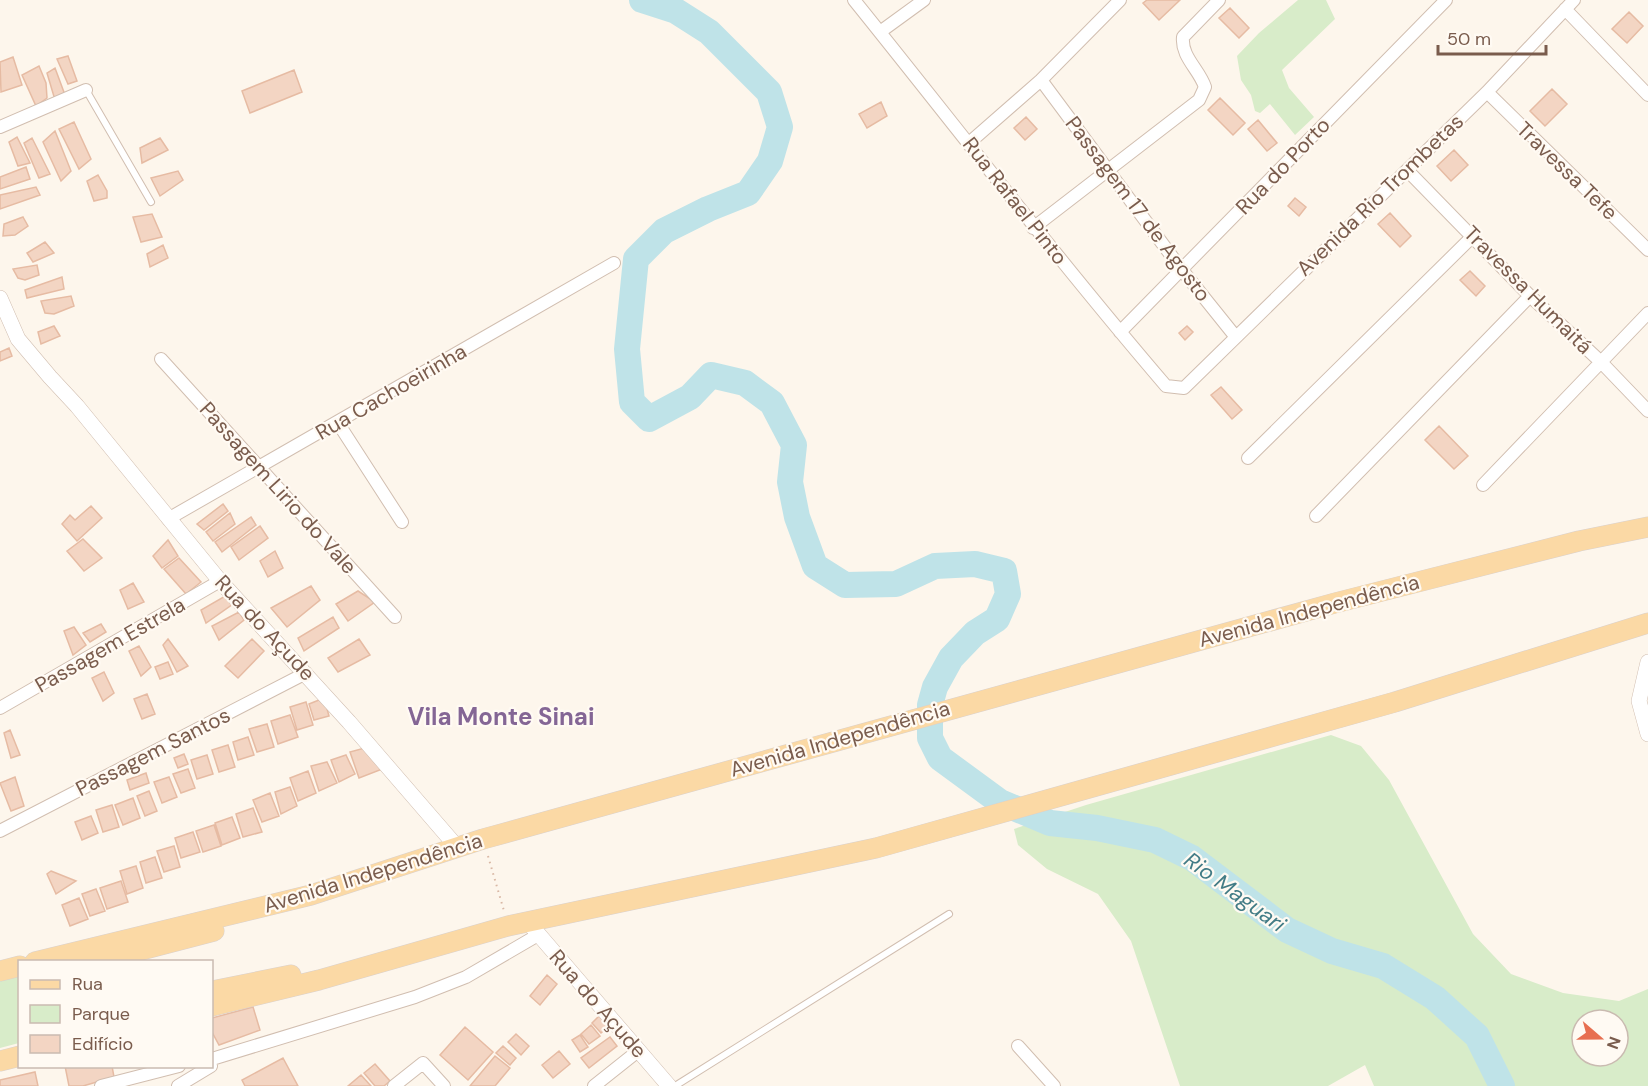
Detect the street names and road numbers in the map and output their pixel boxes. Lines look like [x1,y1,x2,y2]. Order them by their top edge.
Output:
street label: Avenida Rio Trombetas [1290,108,1470,282]
street label: Passagem 17 de Agosto [1059,111,1217,307]
street label: Rua do Porto [1230,111,1336,221]
street label: Travessa Tefe [1510,116,1624,226]
street label: Rua Rafael Pinto [956,131,1074,271]
street label: Travessa Humaitá [1458,220,1598,360]
street label: Rua Cachoeirinha [310,337,472,447]
street label: Passagem Lirio do Vale [193,396,363,580]
street label: Avenida Independência [1196,568,1422,654]
street label: Rua do Açude [209,569,321,687]
street label: Passagem Estrela [30,591,190,699]
street label: Avenida Independência [727,694,953,784]
street label: Passagem Santos [71,701,235,803]
street label: Avenida Independência [260,826,486,920]
street label: Rua do Açude [543,944,653,1064]

